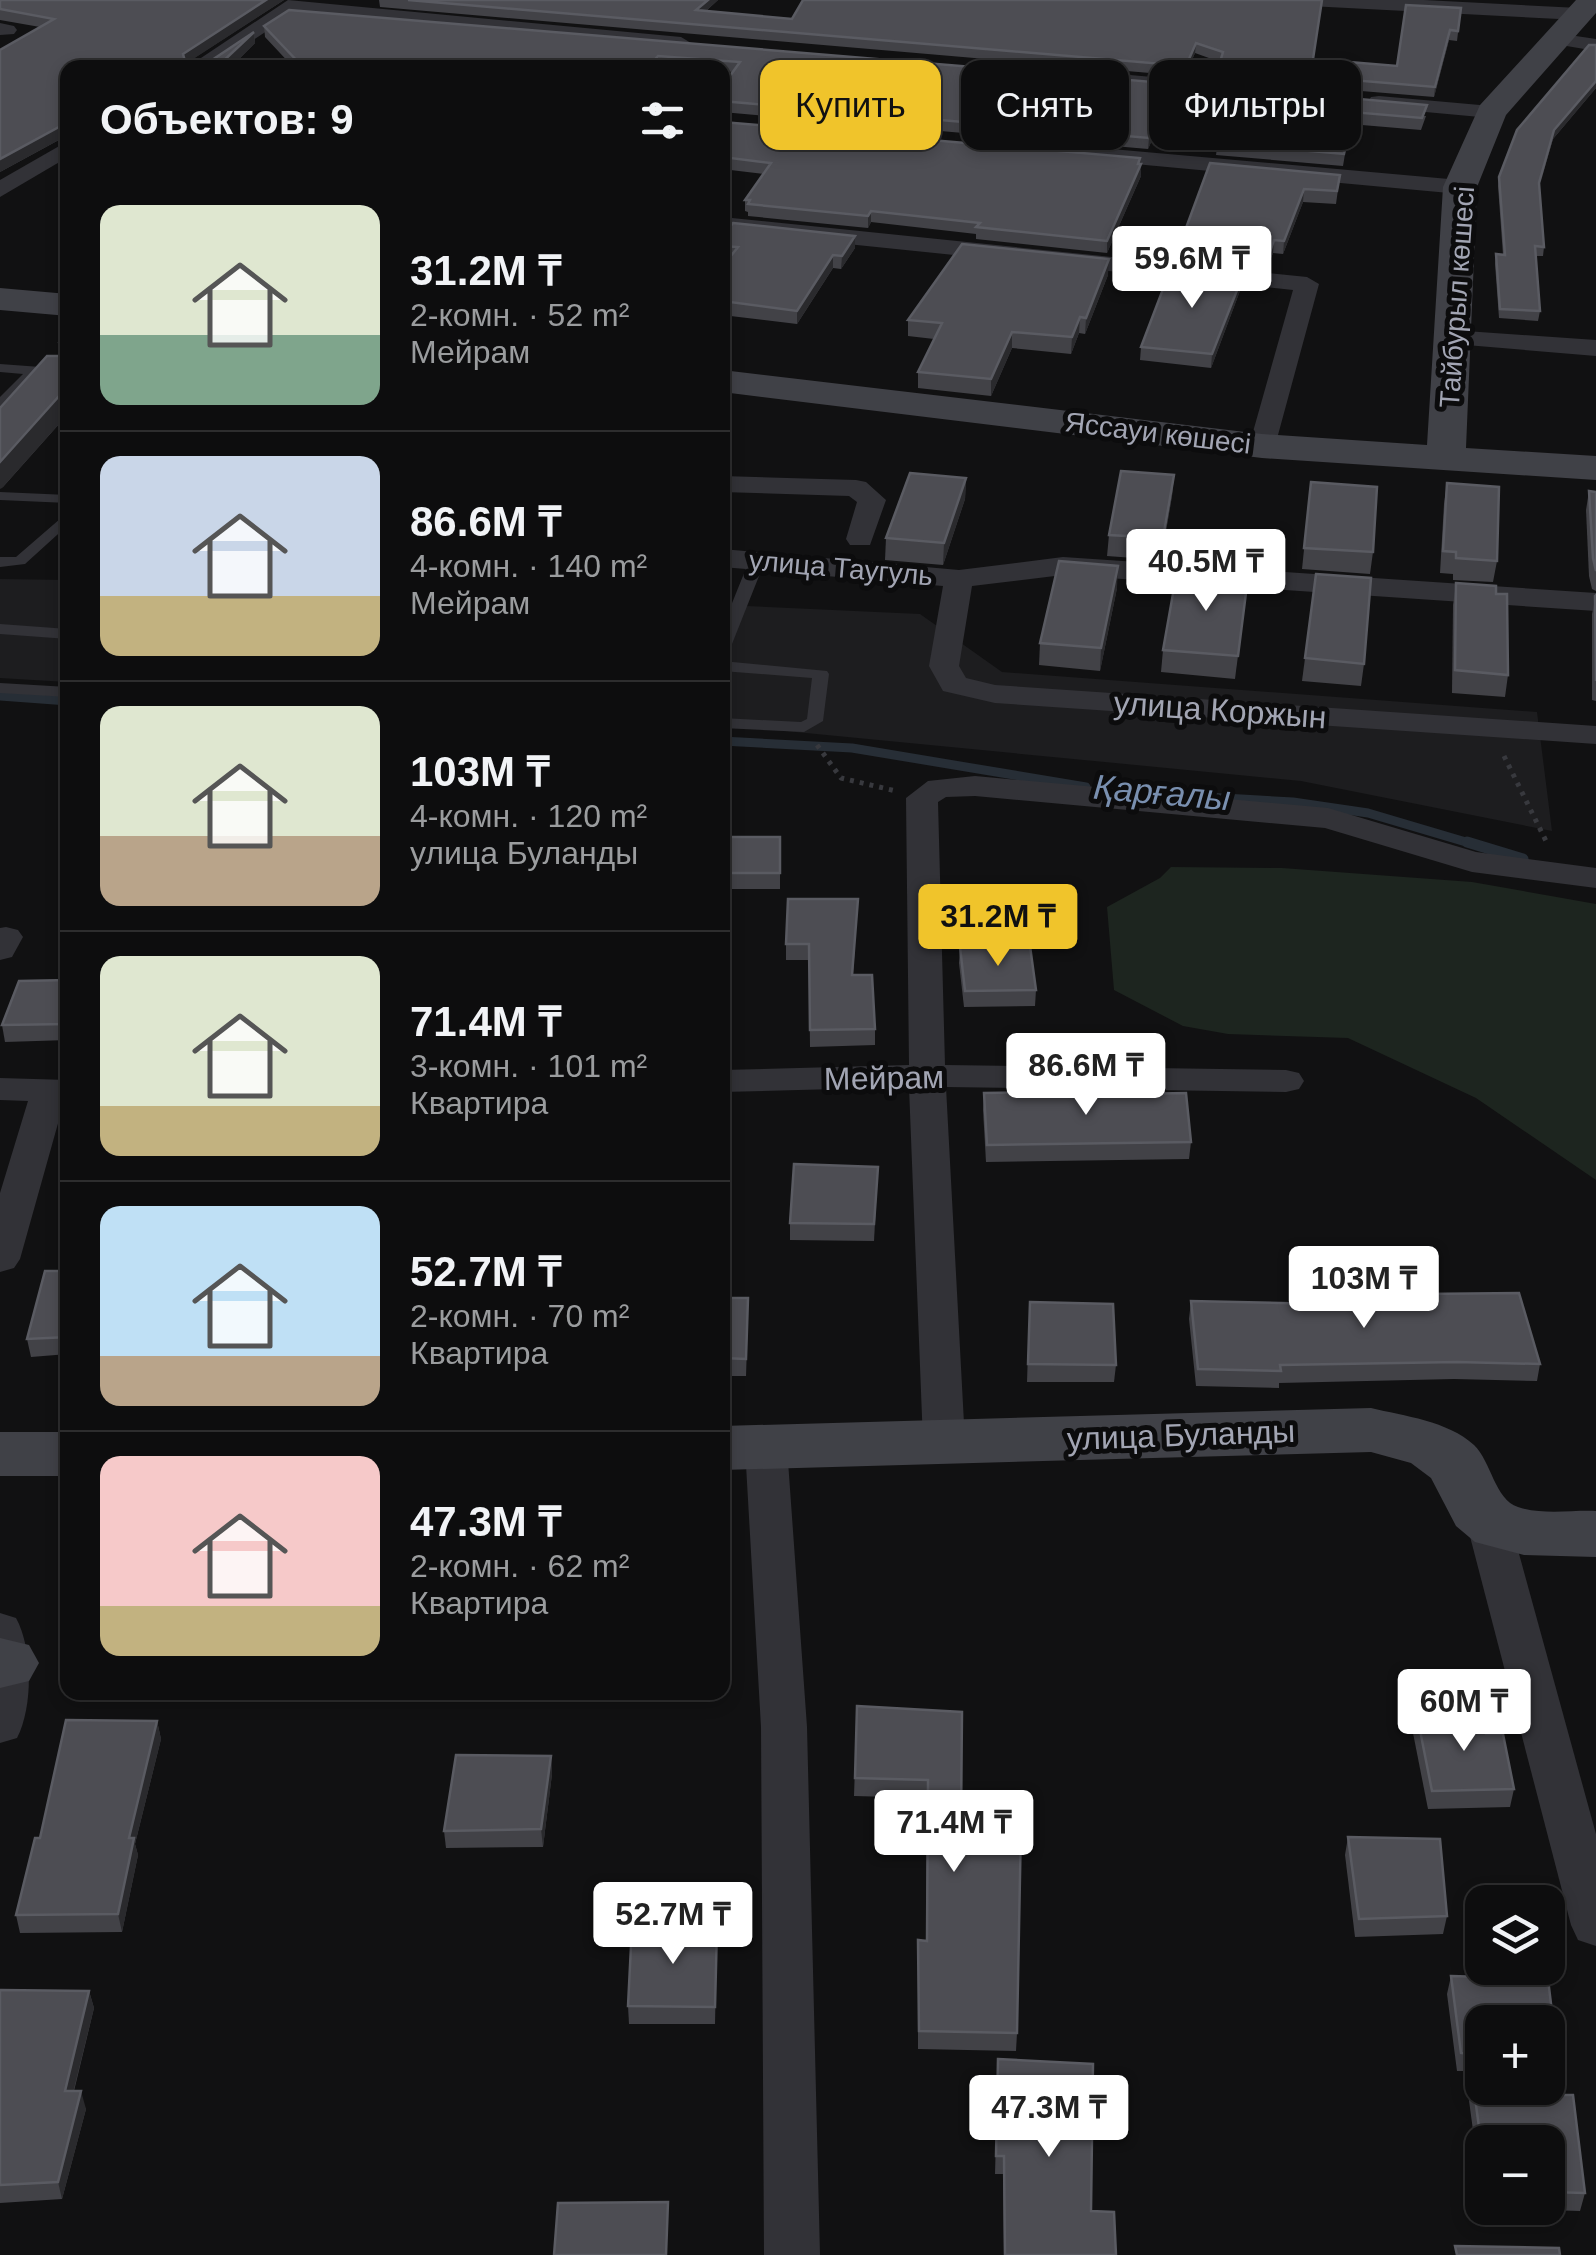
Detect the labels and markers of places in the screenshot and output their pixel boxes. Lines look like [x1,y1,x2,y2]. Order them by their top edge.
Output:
pin: 59.6M ₸ [1100,226,1284,311]
pin: 40.5M ₸ [1114,529,1298,614]
pin: 31.2M ₸ [906,884,1090,969]
pin: 86.6M ₸ [994,1033,1178,1118]
pin: 103M ₸ [1283,1246,1445,1331]
pin: 60M ₸ [1394,1669,1534,1754]
pin: 71.4M ₸ [862,1790,1046,1875]
pin: 52.7M ₸ [581,1882,765,1967]
pin: 47.3M ₸ [957,2075,1141,2160]

